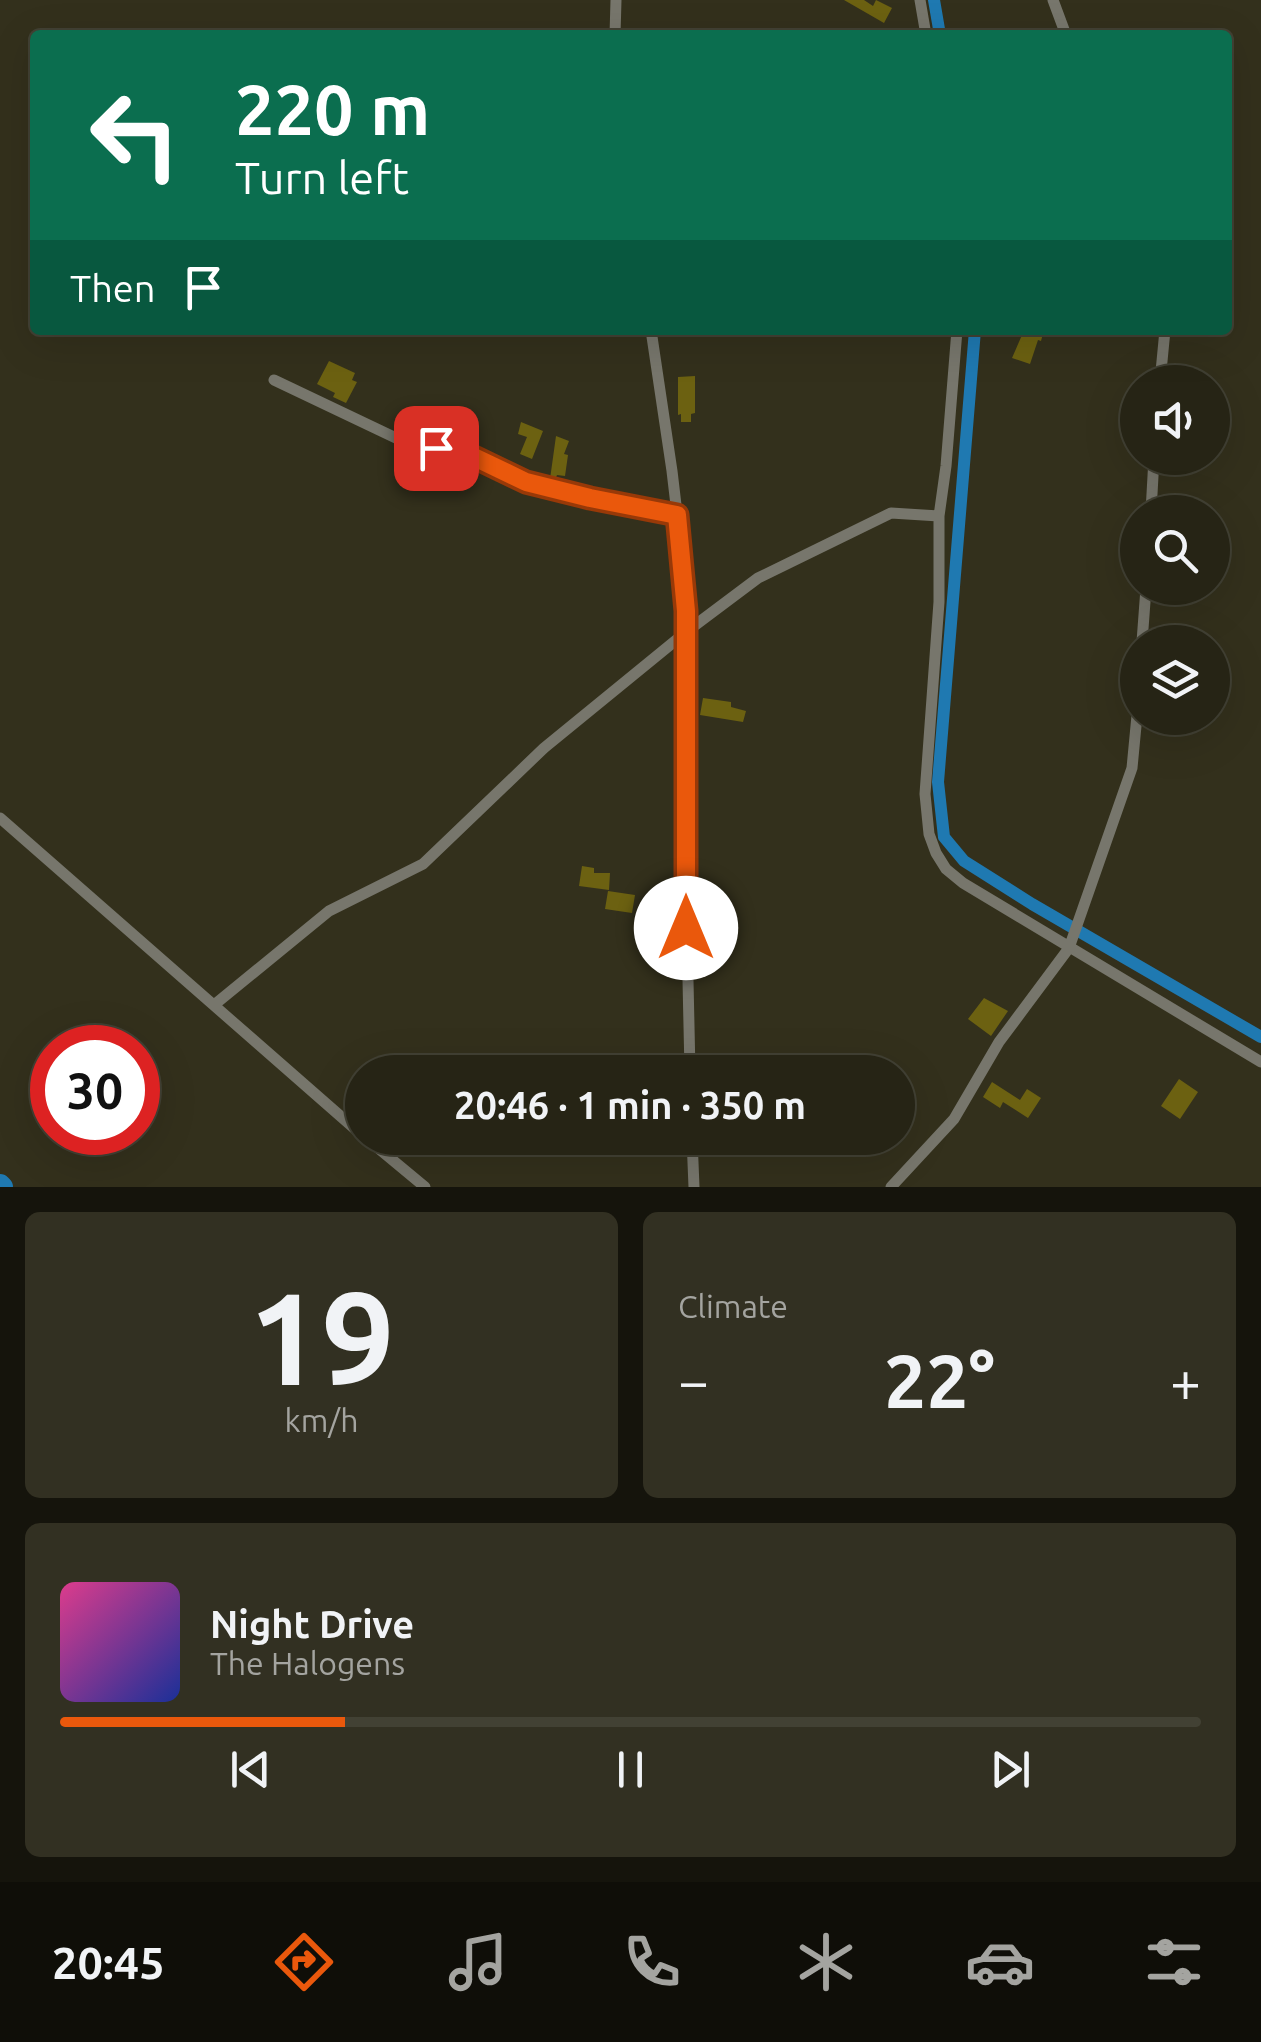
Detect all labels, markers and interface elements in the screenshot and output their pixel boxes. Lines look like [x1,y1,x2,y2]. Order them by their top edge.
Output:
icon: left [70,70,200,200]
text: 220 m [235,70,430,148]
text: Turn left [235,152,409,203]
icon: arrive [176,260,231,315]
text: Then [70,267,156,309]
map controls [1120,365,1230,735]
button: sound [1120,365,1230,475]
pin [394,406,479,491]
icon: arrive [409,421,464,476]
button: search [1120,495,1230,605]
button: layers [1120,625,1230,735]
position arrow [634,876,738,980]
speed limit sign: 30 [30,1025,160,1155]
text: 20:46 · 1 min · 350 m [454,1084,806,1126]
text: 19 [248,1264,395,1410]
text: Climate [678,1288,788,1324]
text: 22° [884,1338,995,1422]
text: − [678,1350,709,1411]
text: + [1170,1350,1201,1411]
text: km/h [285,1402,358,1438]
text: Night Drive [210,1603,414,1645]
text: The Halogens [210,1645,405,1681]
icon: previous [223,1742,278,1797]
icon: pause [603,1742,658,1797]
icon: next [983,1742,1038,1797]
icon: directions [269,1927,339,1997]
icon: music [443,1927,513,1997]
icon: phone [617,1927,687,1997]
icon: climate [791,1927,861,1997]
icon: car [965,1927,1035,1997]
icon: filters [1139,1927,1209,1997]
text: 20:45 [52,1937,165,1988]

